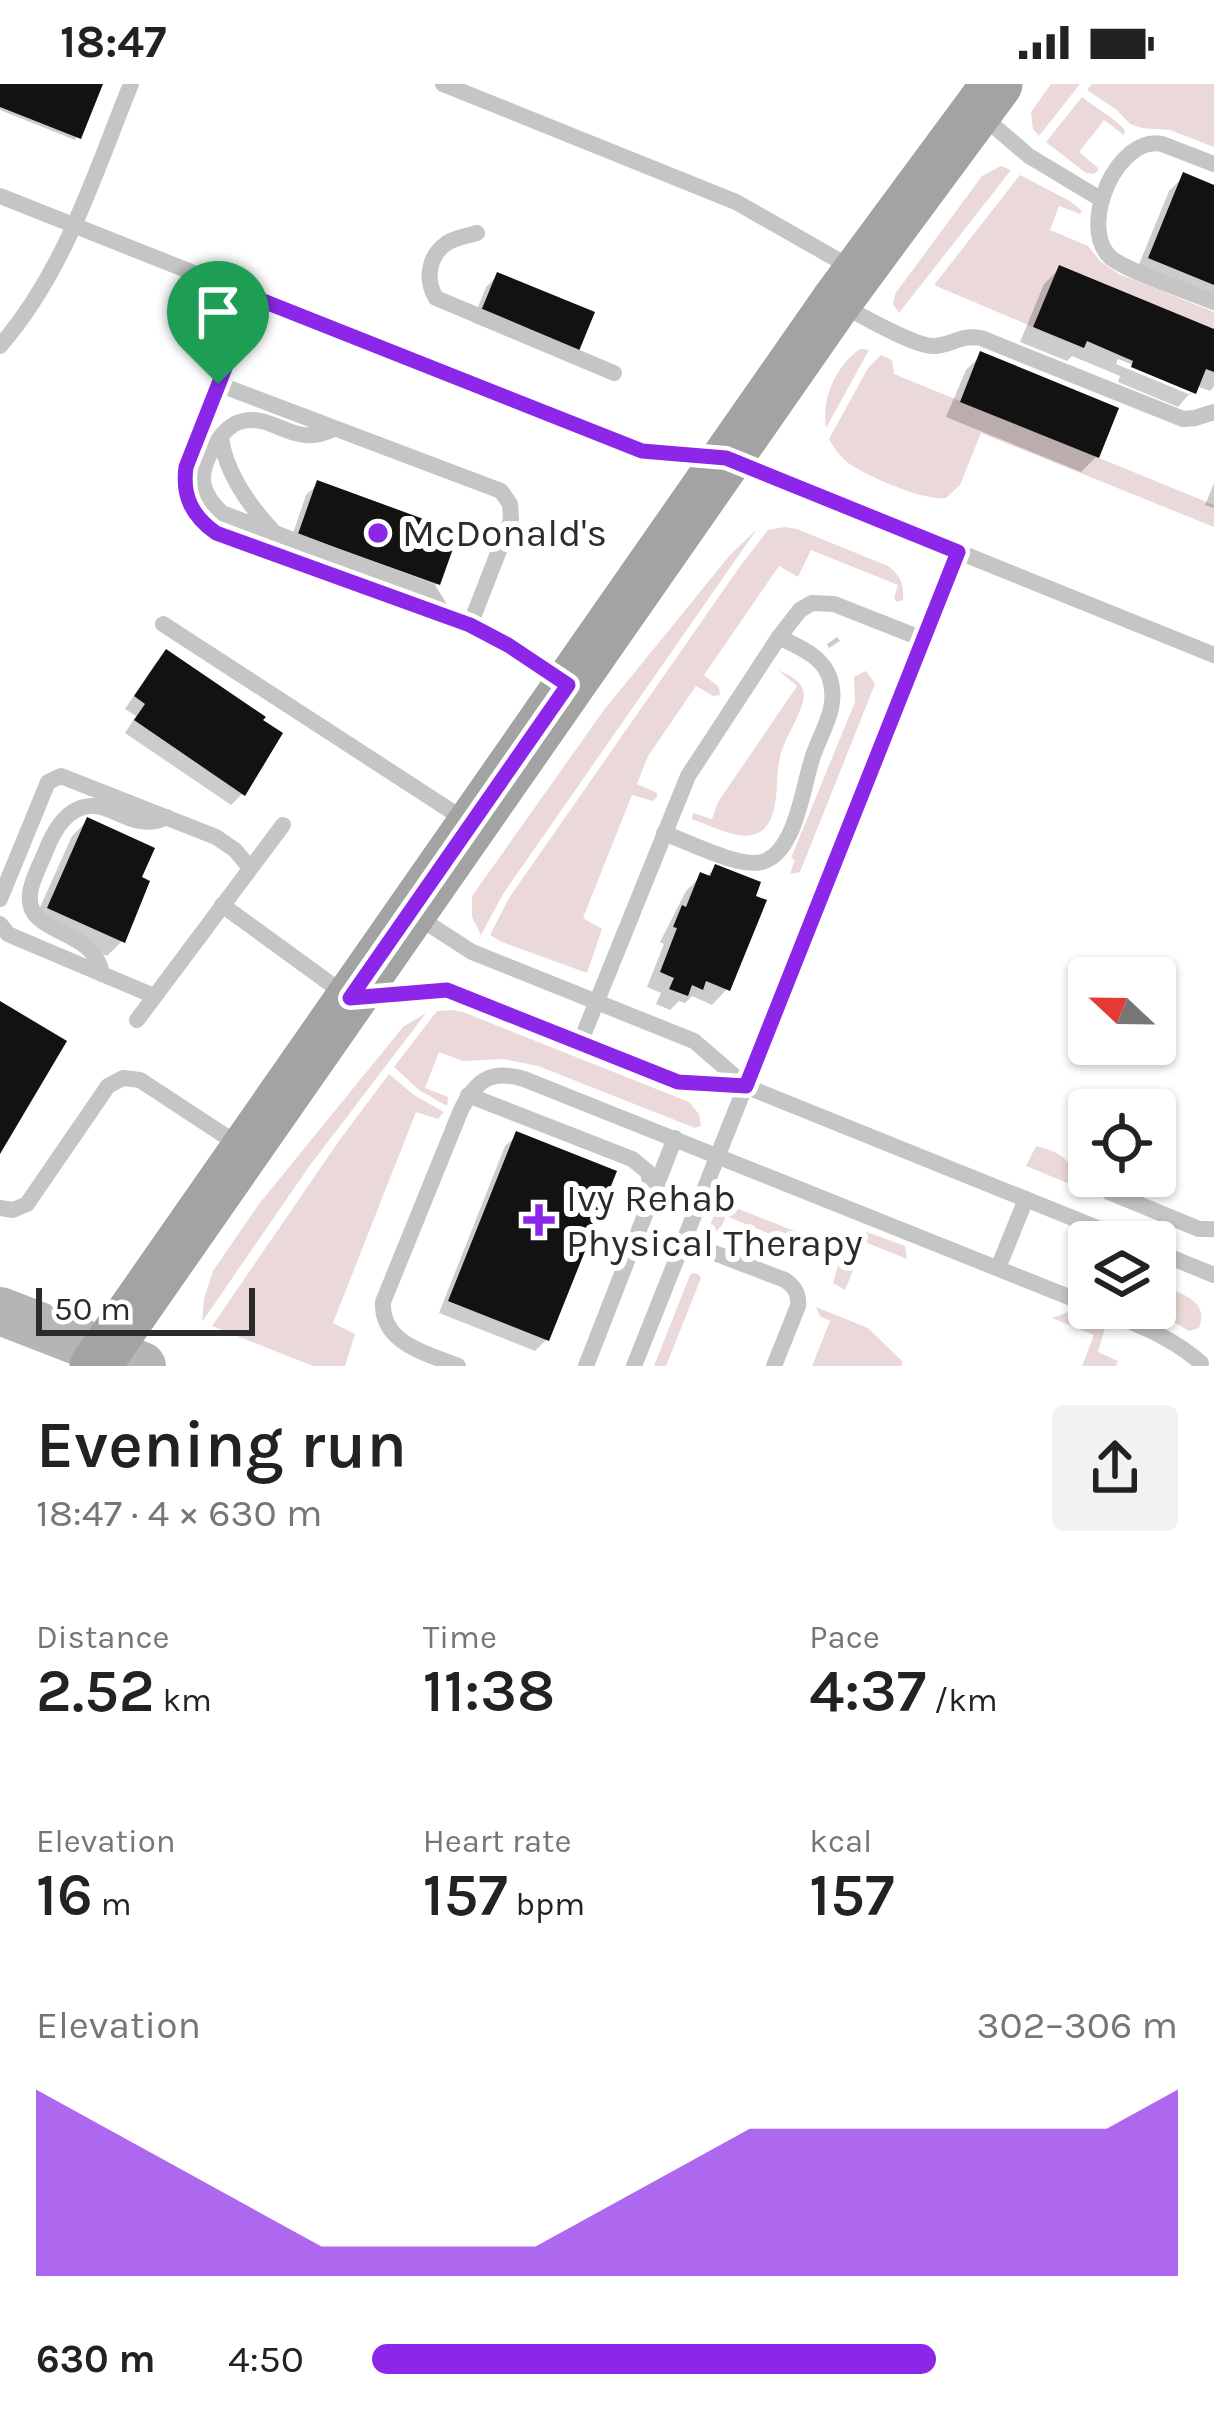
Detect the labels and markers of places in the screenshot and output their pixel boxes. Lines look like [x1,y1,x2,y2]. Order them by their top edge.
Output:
pin [167,261,269,384]
place label: McDonald's [402,510,607,556]
marker: McDonald's [365,520,391,546]
place label: Ivy Rehab Physical Therapy [566,1175,863,1266]
marker: Ivy Rehab Physical Therapy [523,1204,555,1236]

